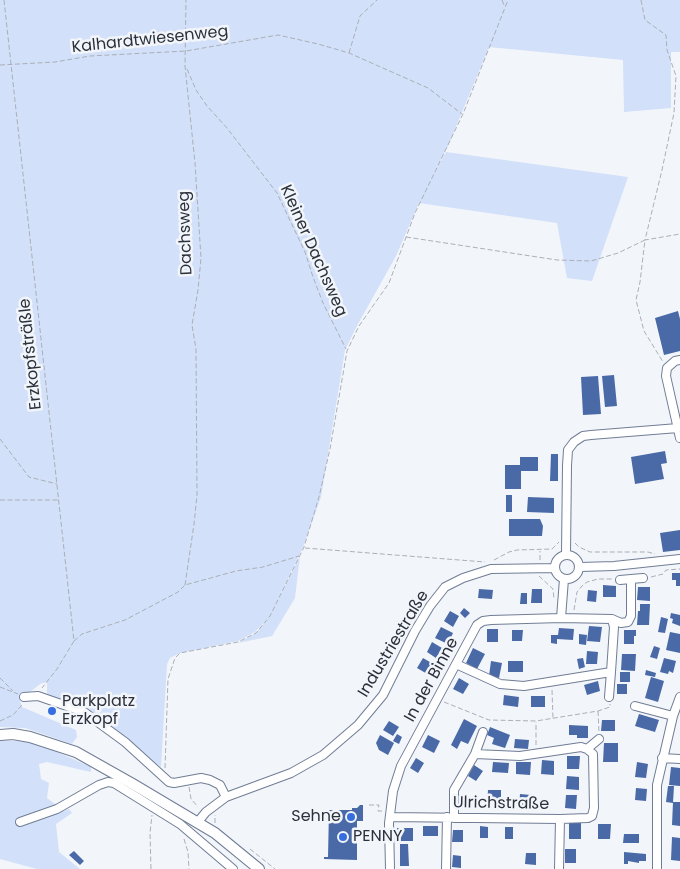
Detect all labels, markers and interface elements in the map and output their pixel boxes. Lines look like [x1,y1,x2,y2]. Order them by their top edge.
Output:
street label: Kalhardtwiesenweg [71,22,229,58]
street label: Kleiner Dachsweg [275,182,351,320]
street label: Dachsweg [175,191,197,275]
street label: Erzkopfsträßle [16,297,46,411]
street label: Industriestraße [355,587,433,701]
street label: In der Binne [401,634,463,726]
place label: Parkplatz Erzkopf [62,692,135,730]
marker: Parkplatz Erzkopf [46,705,58,717]
street label: Ulrichstraße [453,794,549,814]
place label: Sehne [291,807,341,827]
marker: Sehne [345,811,357,823]
place label: PENNY [353,827,402,847]
marker: PENNY [337,831,349,843]

